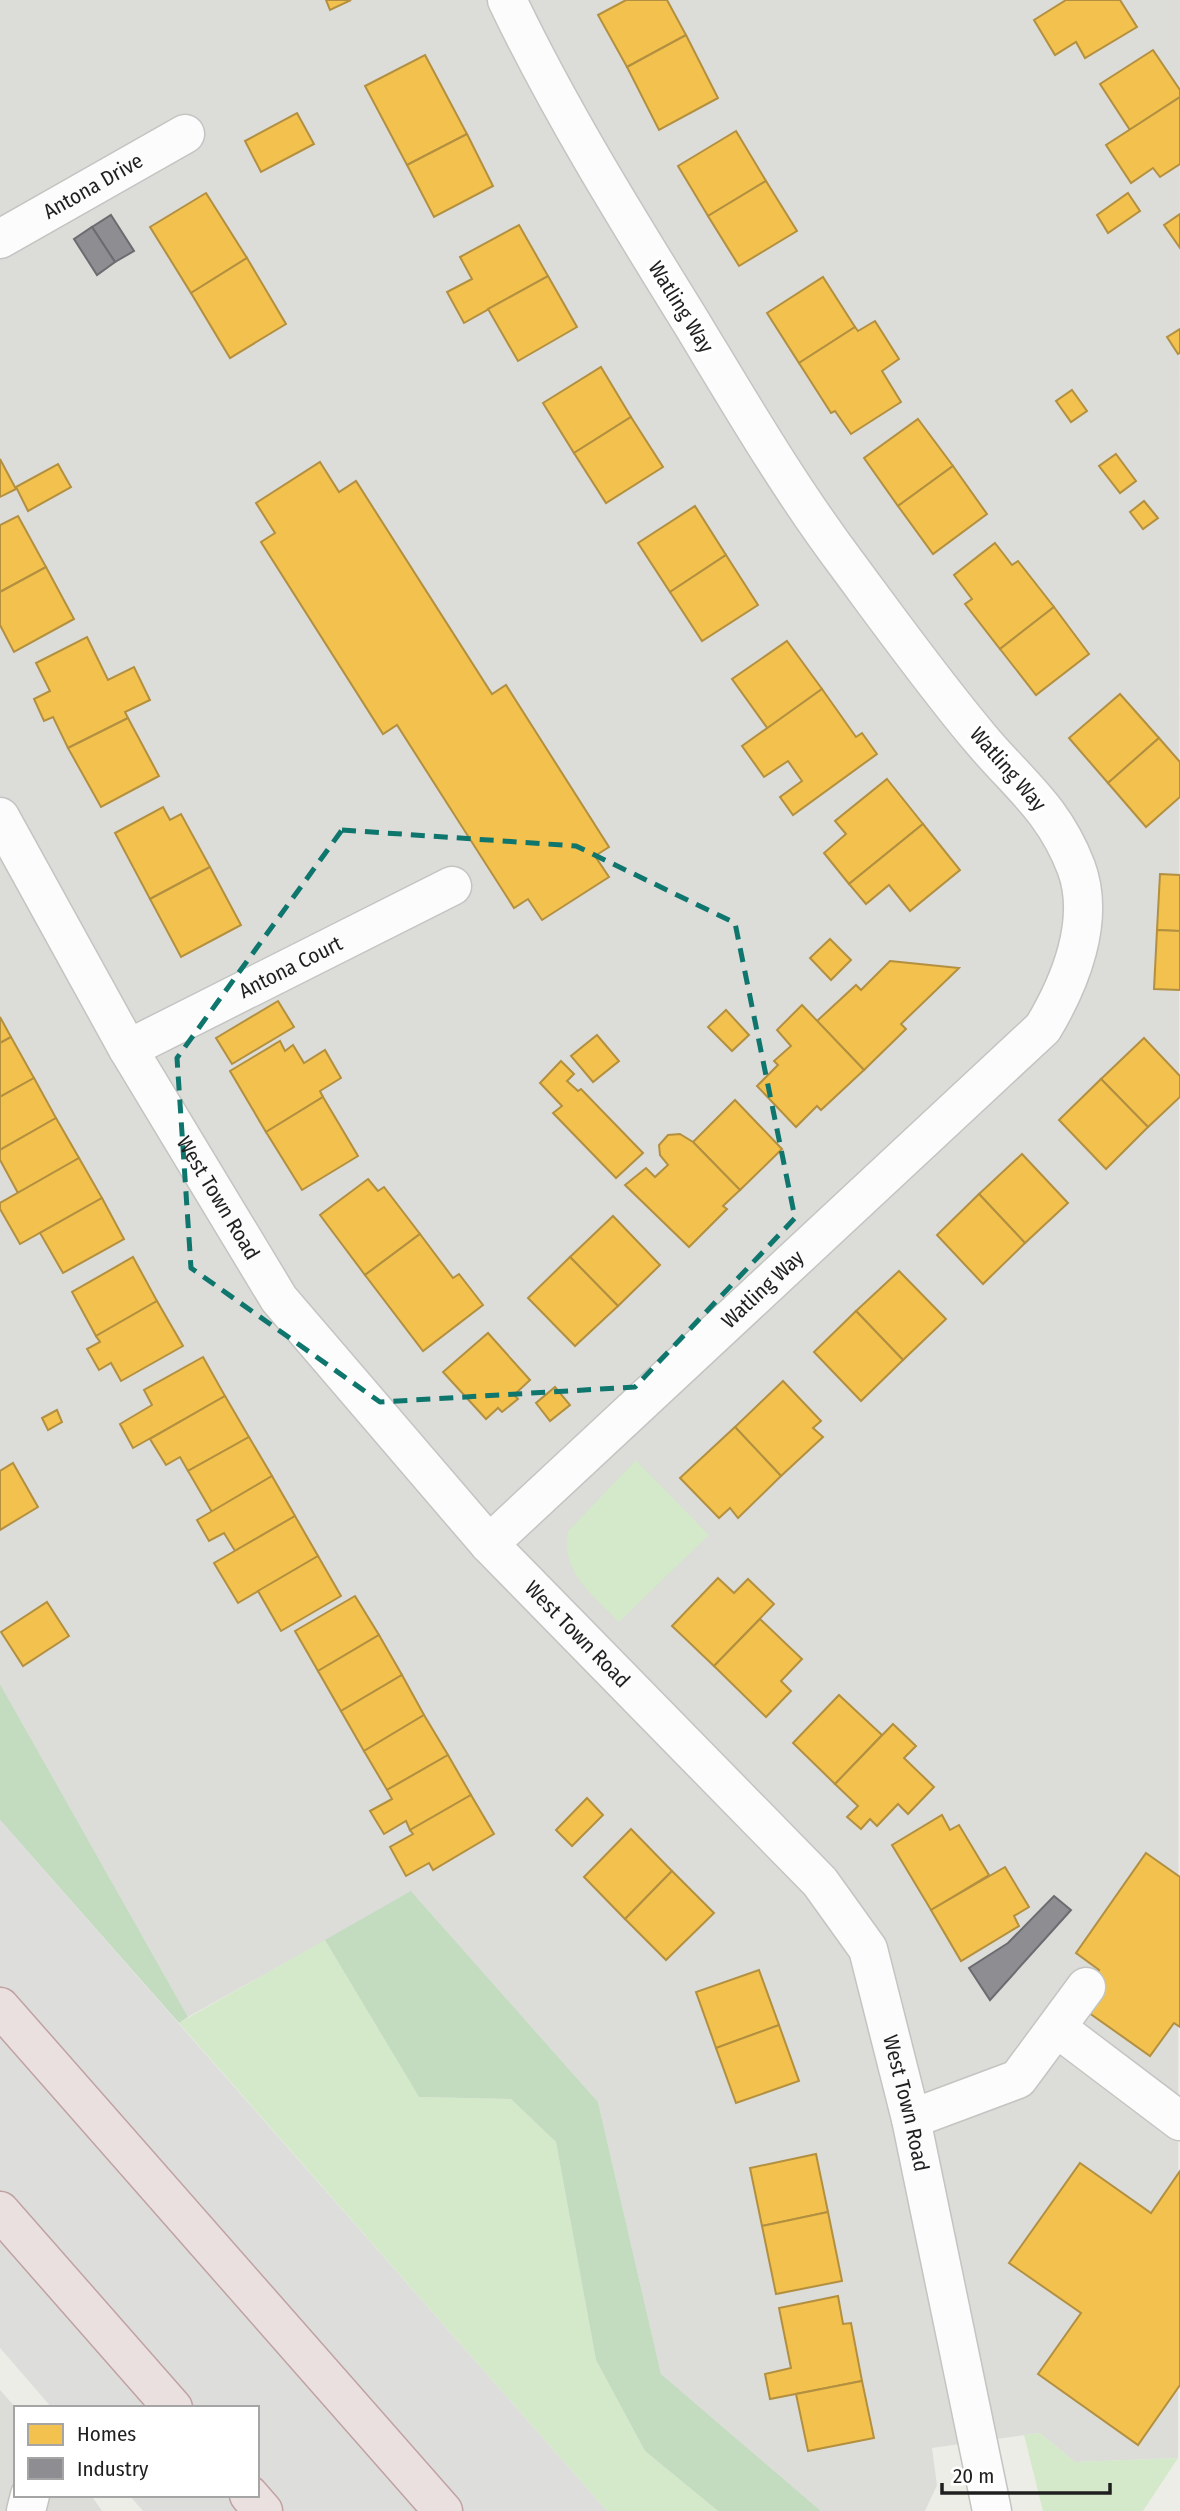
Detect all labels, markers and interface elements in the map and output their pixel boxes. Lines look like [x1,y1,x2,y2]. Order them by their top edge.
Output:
street label: Antona Drive [39,148,148,225]
street label: Watling Way [643,256,720,358]
street label: Watling Way [964,722,1052,817]
street label: Antona Court [234,930,347,1004]
street label: West Town Road [171,1131,265,1264]
street label: Watling Way [716,1244,810,1334]
street label: West Town Road [519,1575,636,1693]
street label: West Town Road [877,2032,935,2174]
legend [14,2406,259,2497]
text: Homes [77,2421,136,2447]
scale bar [942,2452,1110,2496]
text: Industry [77,2456,149,2482]
text: 20 m [953,2463,994,2489]

